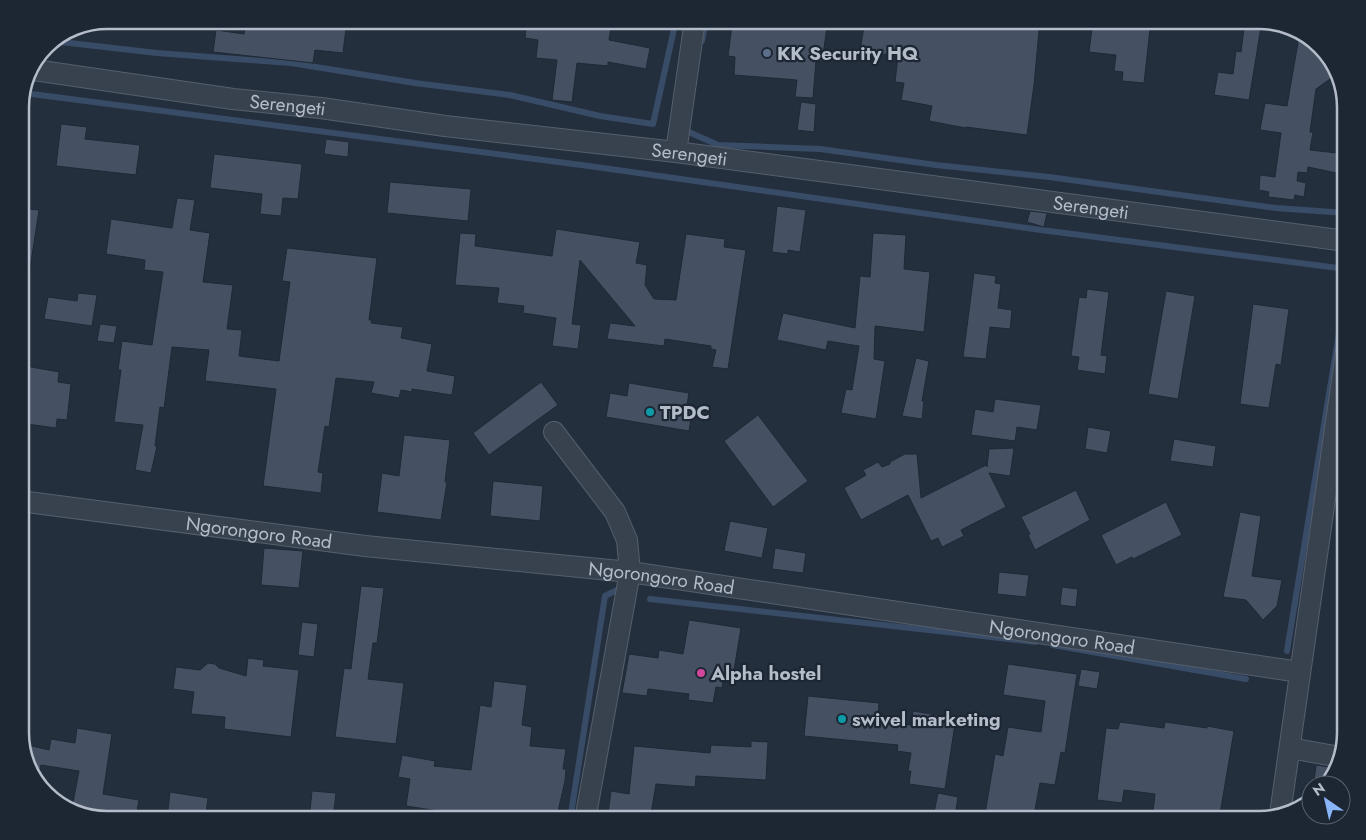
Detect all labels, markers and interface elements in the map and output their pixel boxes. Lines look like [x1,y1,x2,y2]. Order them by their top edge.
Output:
place label: KK Security HQ [777,40,919,67]
marker: KK Security HQ [761,47,773,59]
street label: Serengeti [248,88,327,123]
street label: Serengeti [650,136,729,173]
street label: Serengeti [1051,189,1131,226]
place label: TPDC [660,399,710,426]
marker: TPDC [644,406,656,418]
street label: Ngorongoro Road [184,510,334,556]
street label: Ngorongoro Road [587,555,736,601]
street label: Ngorongoro Road [987,613,1137,661]
place label: Alpha hostel [710,660,821,687]
marker: Alpha hostel [695,667,707,679]
place label: swivel marketing [852,706,1001,733]
marker: swivel marketing [836,713,848,725]
north arrow [1301,775,1351,825]
text: N [1309,778,1329,801]

